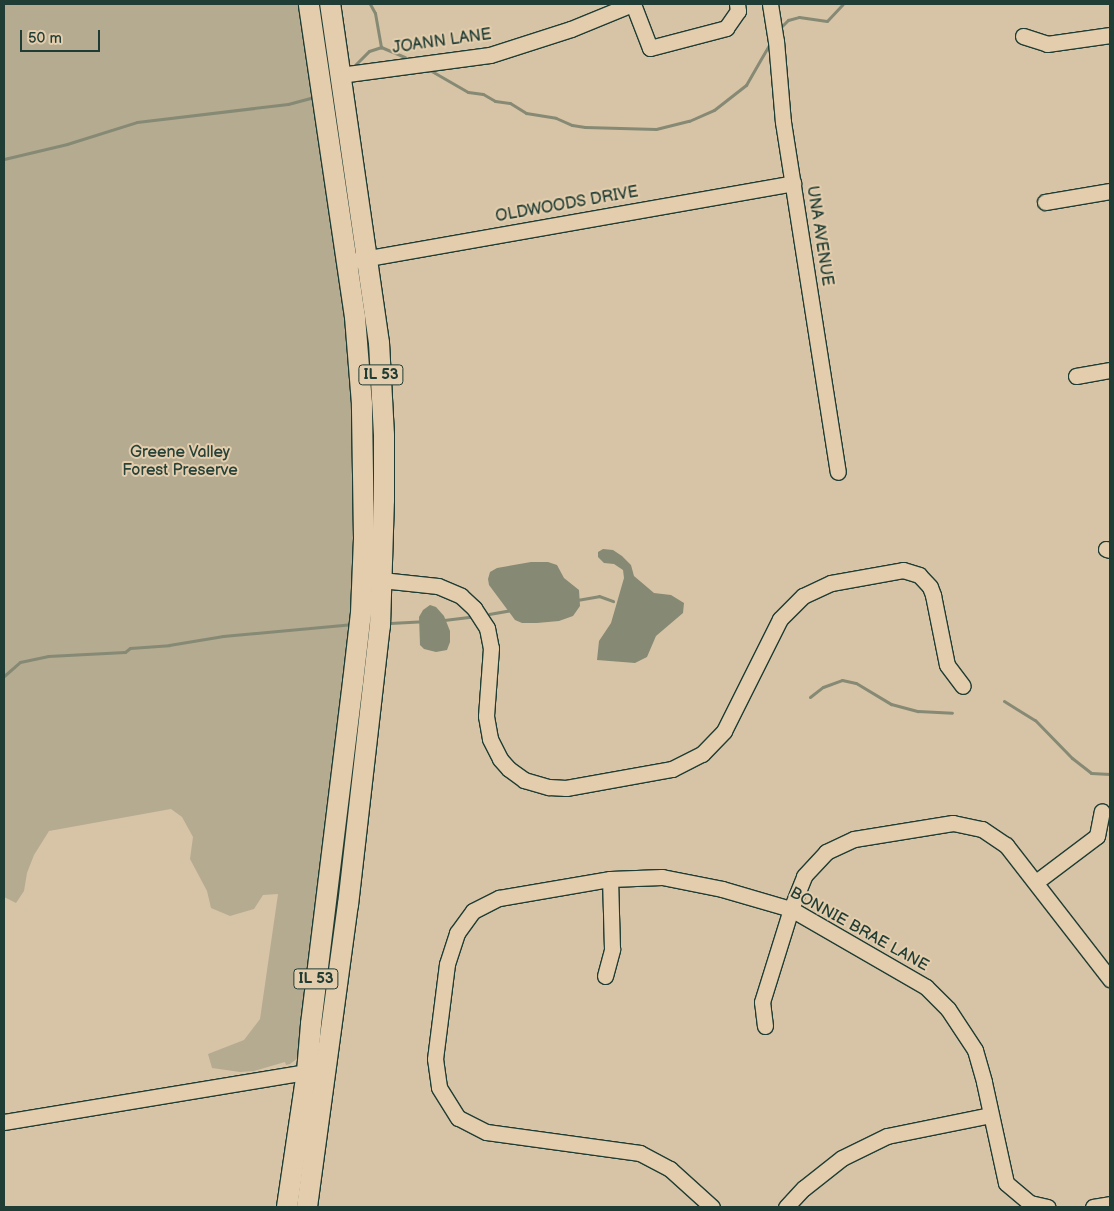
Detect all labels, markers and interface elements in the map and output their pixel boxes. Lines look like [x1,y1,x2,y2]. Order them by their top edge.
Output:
scale bar [22,20,102,52]
street label: JOANN LANE [391,26,493,58]
text: 50 m [28,29,62,48]
street label: OLDWOODS DRIVE [494,183,640,227]
street label: UNA AVENUE [802,185,836,287]
road number: IL 53 [357,362,405,388]
park label: Greene Valley Forest Preserve [122,443,238,481]
street label: BONNIE BRAE LANE [786,884,932,976]
road number: IL 53 [292,966,340,992]

